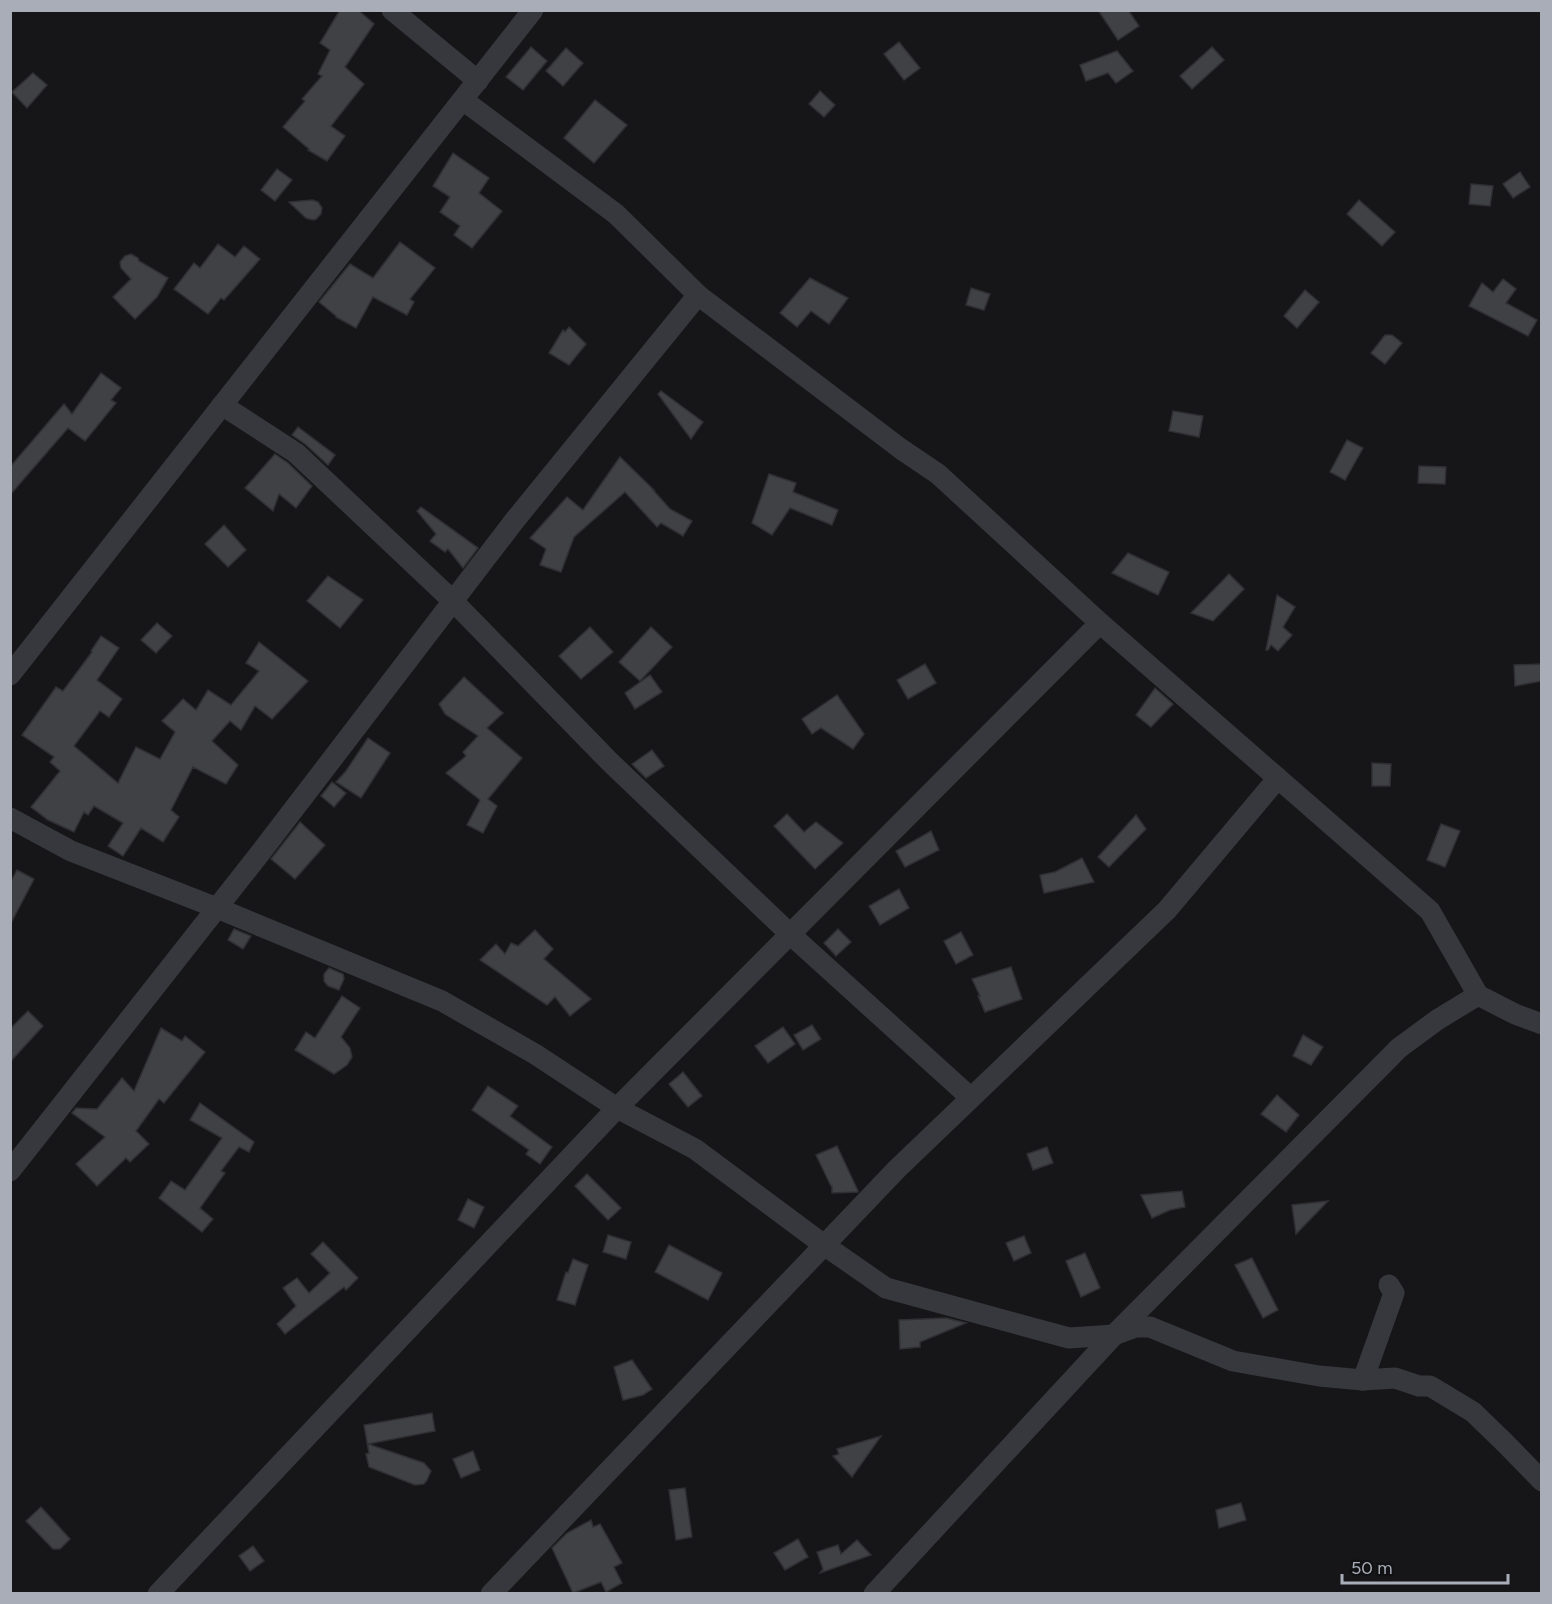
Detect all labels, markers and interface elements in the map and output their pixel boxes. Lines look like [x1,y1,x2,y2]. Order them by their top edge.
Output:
scale bar [1342,1547,1508,1585]
text: 50 m [1351,1557,1393,1579]

